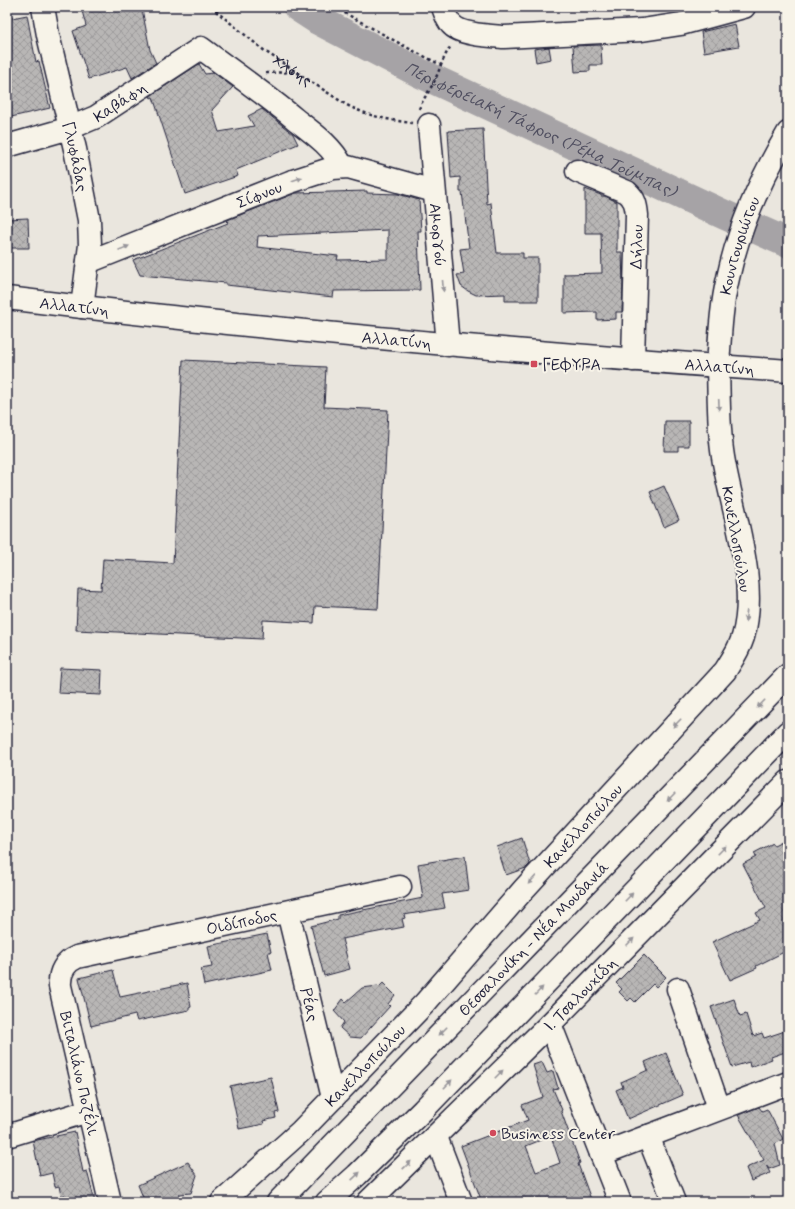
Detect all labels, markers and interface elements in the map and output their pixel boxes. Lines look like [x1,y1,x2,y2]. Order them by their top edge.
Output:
street label: Χλόης [268,50,316,92]
water label: Περιφερειακή Τάφρος (Ρέμα Τούμπας) [401,57,681,204]
street label: Καβάφη [90,78,151,128]
street label: Γλυφάδας [57,120,92,193]
one-way arrow [291,176,303,182]
street label: Σίφνου [234,177,285,214]
street label: Κουντουριώτου [716,193,766,297]
street label: Αμοργού [424,202,450,267]
street label: Δήλου [626,224,649,270]
one-way arrow [119,244,131,250]
one-way arrow [439,280,446,292]
street label: Αλλατίνη [38,293,110,322]
street label: Αλλατίνη [361,327,432,355]
place label: ΓΕΦΥΡΑ [542,355,601,376]
street label: Αλλατίνη [684,355,755,381]
marker: ΓΕΦΥΡΑ [529,359,539,369]
one-way arrow [716,399,722,412]
street label: Κανελλοπούλου [716,485,755,594]
one-way arrow [743,610,749,622]
one-way arrow [757,699,766,708]
one-way arrow [673,718,682,728]
street label: Κανελλοπούλου [540,780,628,873]
one-way arrow [666,792,676,802]
one-way arrow [717,845,727,855]
street label: Θεσσαλονίκη - Νέα Μουδανιά [454,857,614,1021]
one-way arrow [528,875,537,885]
one-way arrow [624,892,634,902]
street label: Οιδίποδος [204,905,279,941]
one-way arrow [626,937,635,947]
street label: Ι. Τσαλουχίδη [540,953,622,1037]
street label: Ρέας [295,986,323,1024]
one-way arrow [534,986,544,996]
street label: Βιταλιάνο Ποζέλι [54,1009,104,1138]
street label: Κανελλοπούλου [321,1020,411,1112]
one-way arrow [438,1026,448,1036]
one-way arrow [494,1069,504,1079]
one-way arrow [443,1079,453,1089]
place label: Business Center [501,1124,616,1145]
marker: Business Center [488,1128,498,1138]
one-way arrow [402,1161,411,1170]
one-way arrow [351,1171,361,1180]

